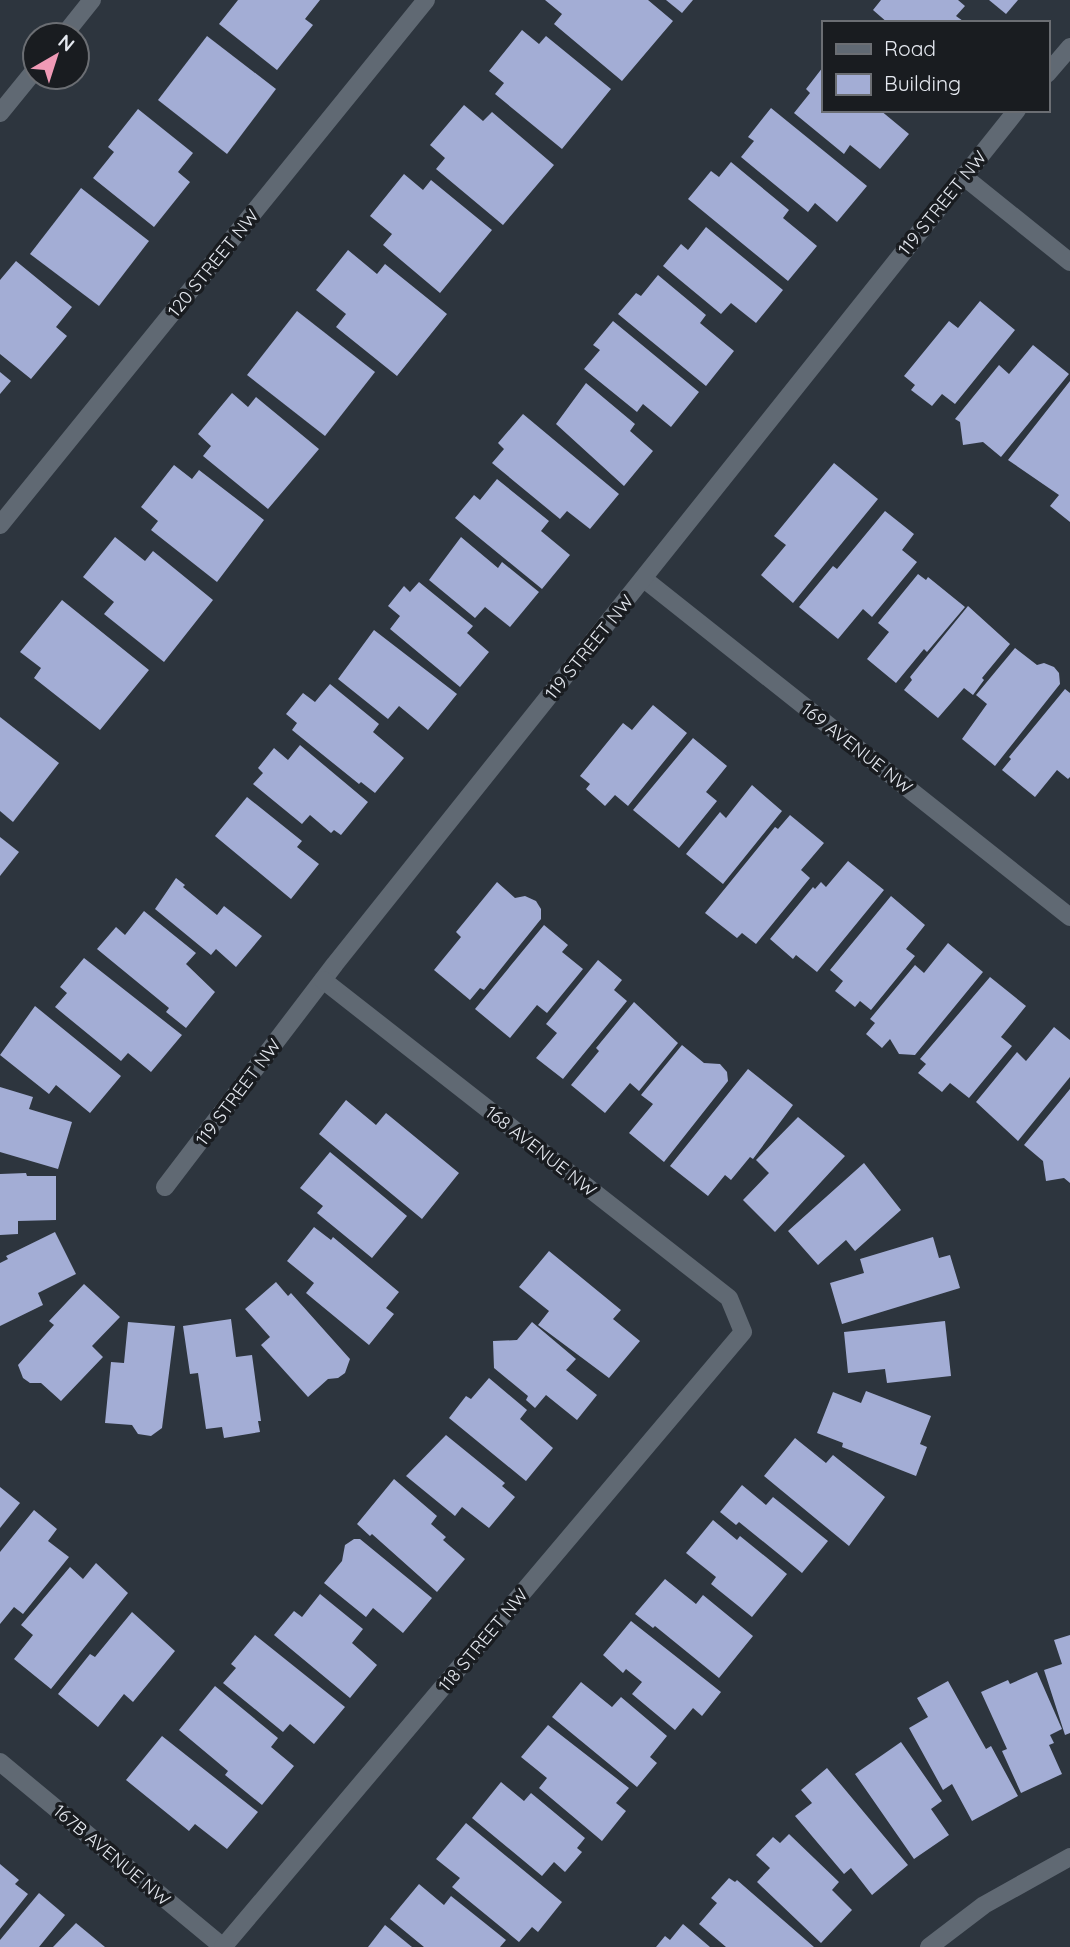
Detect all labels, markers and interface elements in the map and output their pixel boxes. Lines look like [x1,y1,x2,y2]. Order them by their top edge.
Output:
north arrow [21,21,91,91]
legend [822,21,1049,112]
text: N [54,29,80,57]
text: Road [884,35,936,61]
text: Building [884,70,961,96]
street label: 119 STREET NW [893,146,991,260]
street label: 120 STREET NW [163,204,263,322]
street label: 119 STREET NW [540,590,638,704]
street label: 169 AVENUE NW [797,697,917,799]
street label: 119 STREET NW [190,1034,286,1150]
street label: 168 AVENUE NW [481,1100,601,1202]
street label: 118 STREET NW [433,1584,533,1696]
street label: 167B AVENUE NW [49,1799,175,1911]

